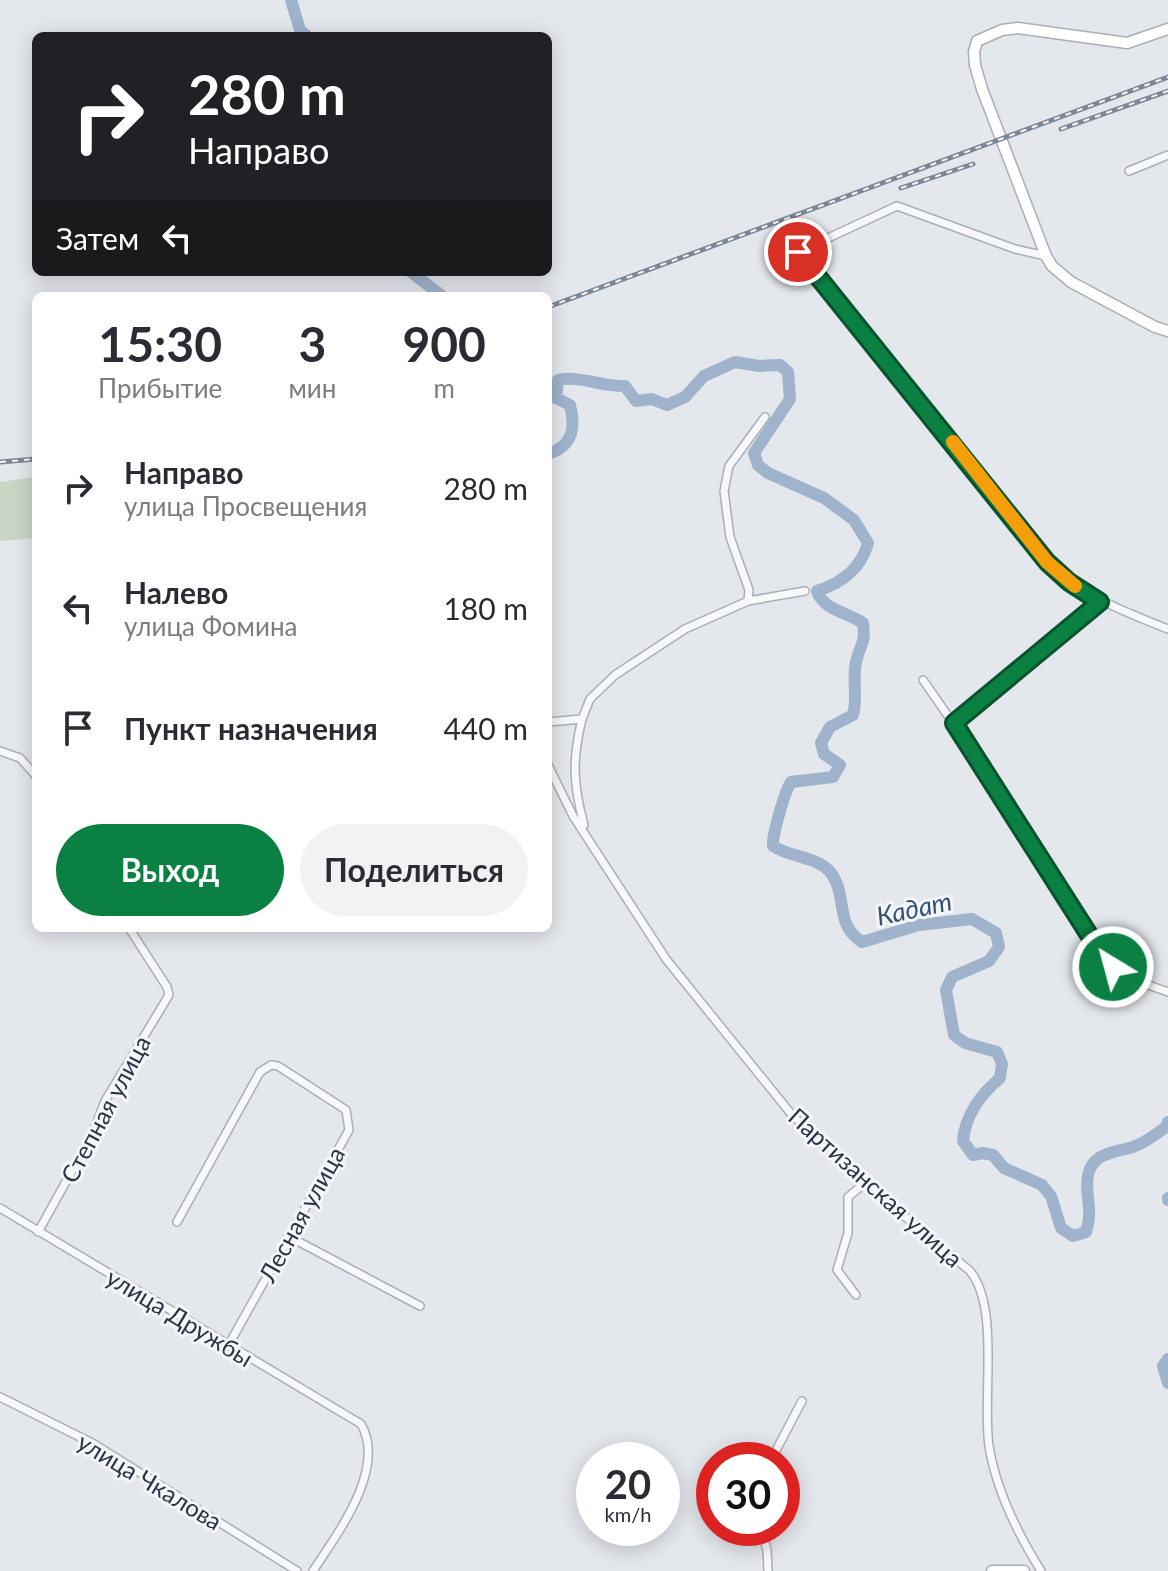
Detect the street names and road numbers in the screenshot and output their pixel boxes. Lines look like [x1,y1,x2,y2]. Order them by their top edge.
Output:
street label: Степная улица [54,1031,156,1187]
street label: Партизанская улица [783,1101,969,1273]
street label: Лесная улица [251,1141,350,1288]
street label: улица Дружбы [101,1262,259,1372]
street label: улица Чкалова [73,1427,227,1535]

